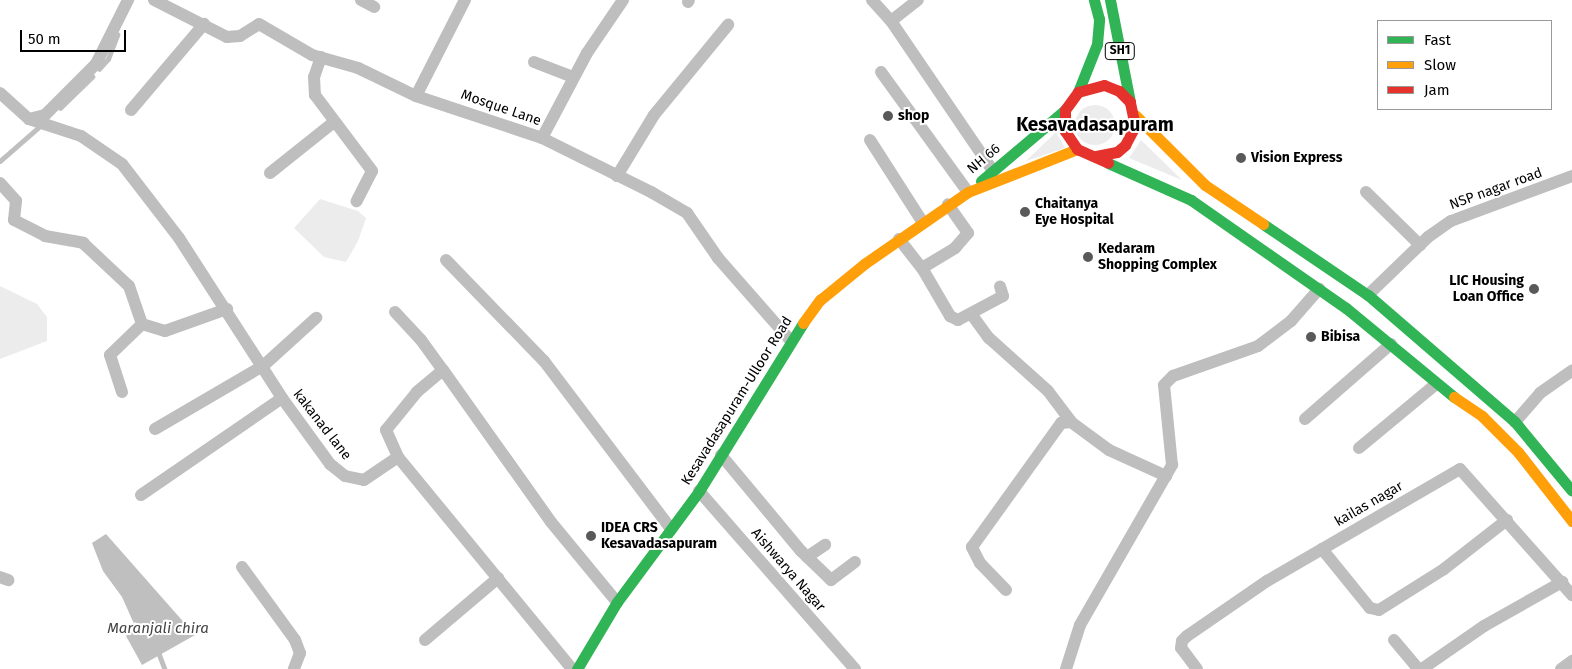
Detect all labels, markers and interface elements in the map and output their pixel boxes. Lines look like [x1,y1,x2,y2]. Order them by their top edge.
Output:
scale bar [22,20,129,52]
legend [1377,20,1552,110]
text: 50 m [28,30,61,48]
text: Fast [1424,31,1451,49]
road number: SH1 [1104,41,1136,60]
text: Slow [1424,56,1456,74]
text: Jam [1424,81,1450,99]
street label: Mosque Lane [459,86,543,130]
place label: shop [898,108,929,124]
marker: shop [882,110,894,122]
district label: Kesavadasapuram [1016,114,1174,136]
street label: NH 66 [964,140,1004,178]
place label: Vision Express [1251,150,1342,166]
marker: Vision Express [1235,152,1247,164]
street label: NSP nagar road [1447,164,1545,214]
place label: Chaitanya Eye Hospital [1035,196,1114,228]
marker: Chaitanya Eye Hospital [1019,206,1031,218]
place label: Kedaram Shopping Complex [1098,241,1217,274]
marker: Kedaram Shopping Complex [1082,251,1094,263]
place label: LIC Housing Loan Office [1449,273,1524,306]
marker: LIC Housing Loan Office [1528,283,1540,295]
street label: Kesavadasapuram-Ulloor Road [678,314,796,488]
place label: Bibisa [1321,329,1360,345]
marker: Bibisa [1305,331,1317,343]
street label: kakanad lane [289,387,355,463]
street label: kailas nagar [1332,478,1406,530]
place label: IDEA CRS Kesavadasapuram [601,520,717,552]
street label: Aishwarya Nagar [747,525,829,615]
marker: IDEA CRS Kesavadasapuram [585,530,597,542]
water label: Maranjali chira [107,620,209,638]

